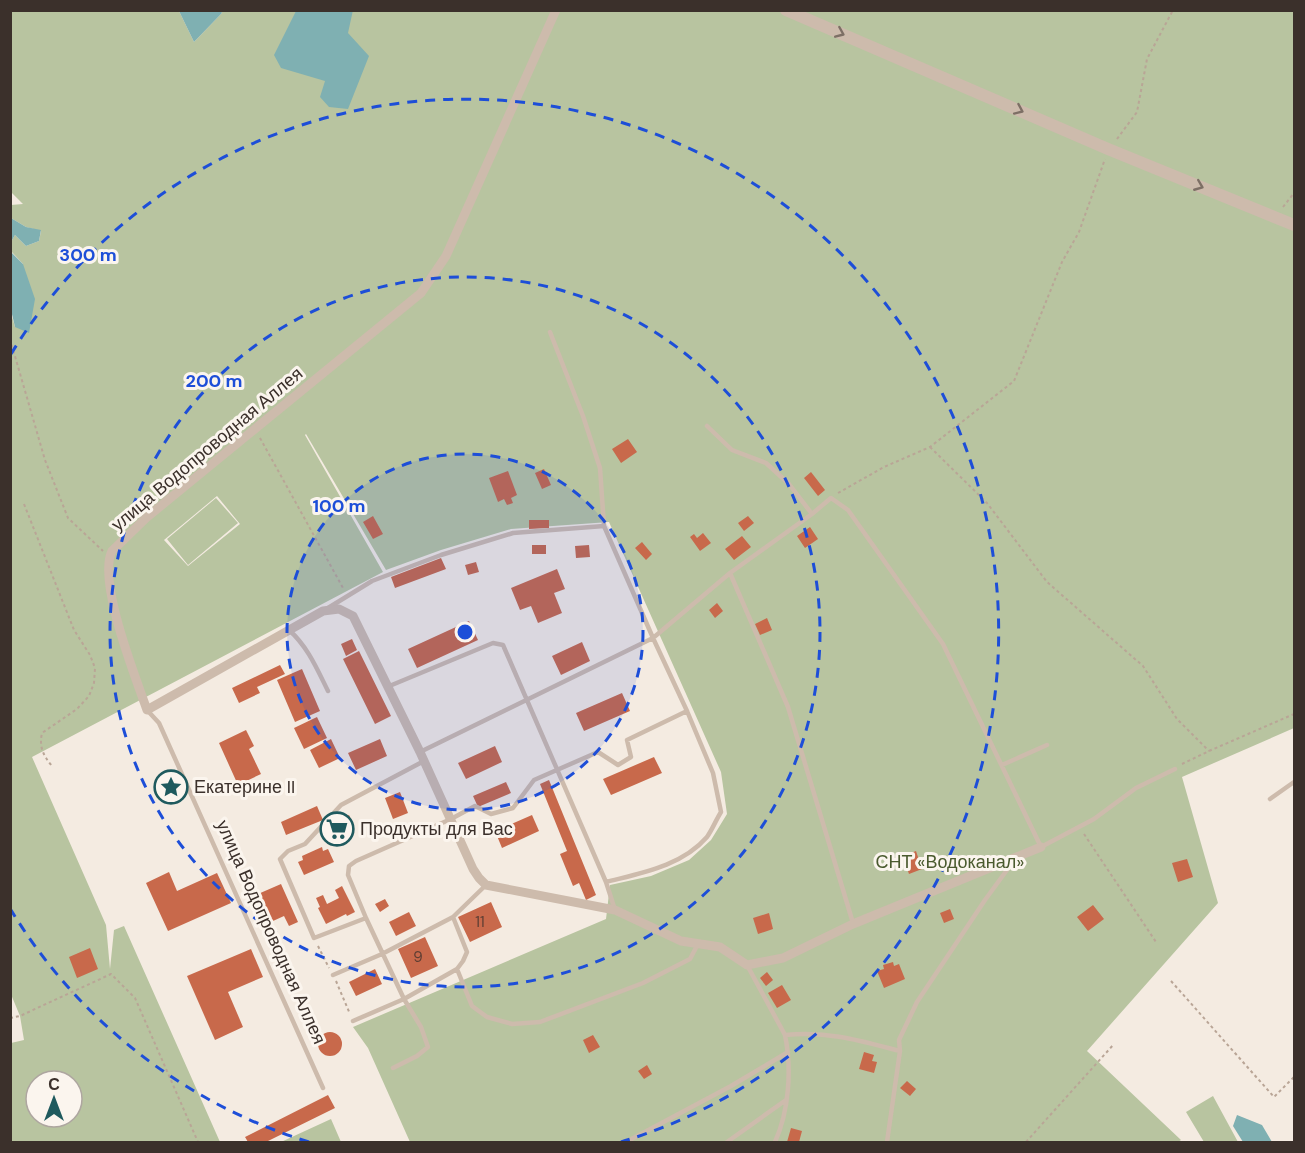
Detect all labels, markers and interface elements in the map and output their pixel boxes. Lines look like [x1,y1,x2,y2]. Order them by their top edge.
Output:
one-way arrow [834,26,845,38]
one-way arrow [1013,103,1024,115]
one-way arrow [1193,179,1204,191]
text: 300 m [59,243,117,267]
street label: улица Водопроводная Аллея [106,362,308,536]
text: 200 m [186,369,242,393]
text: 100 m [312,494,366,518]
centre of rings [455,622,475,642]
place icon: Екатерине II [153,769,189,805]
place label: Екатерине II [194,775,295,799]
supermarket icon: Продукты для Вас [319,811,355,847]
street label: улица Водопроводная Аллея [211,816,331,1048]
place label: Продукты для Вас [360,817,513,841]
park label: СНТ «Водоканал» [876,850,1024,874]
house number: 11 [475,912,485,932]
house number: 9 [413,947,423,967]
north arrow [24,1069,84,1129]
text: С [48,1074,60,1095]

